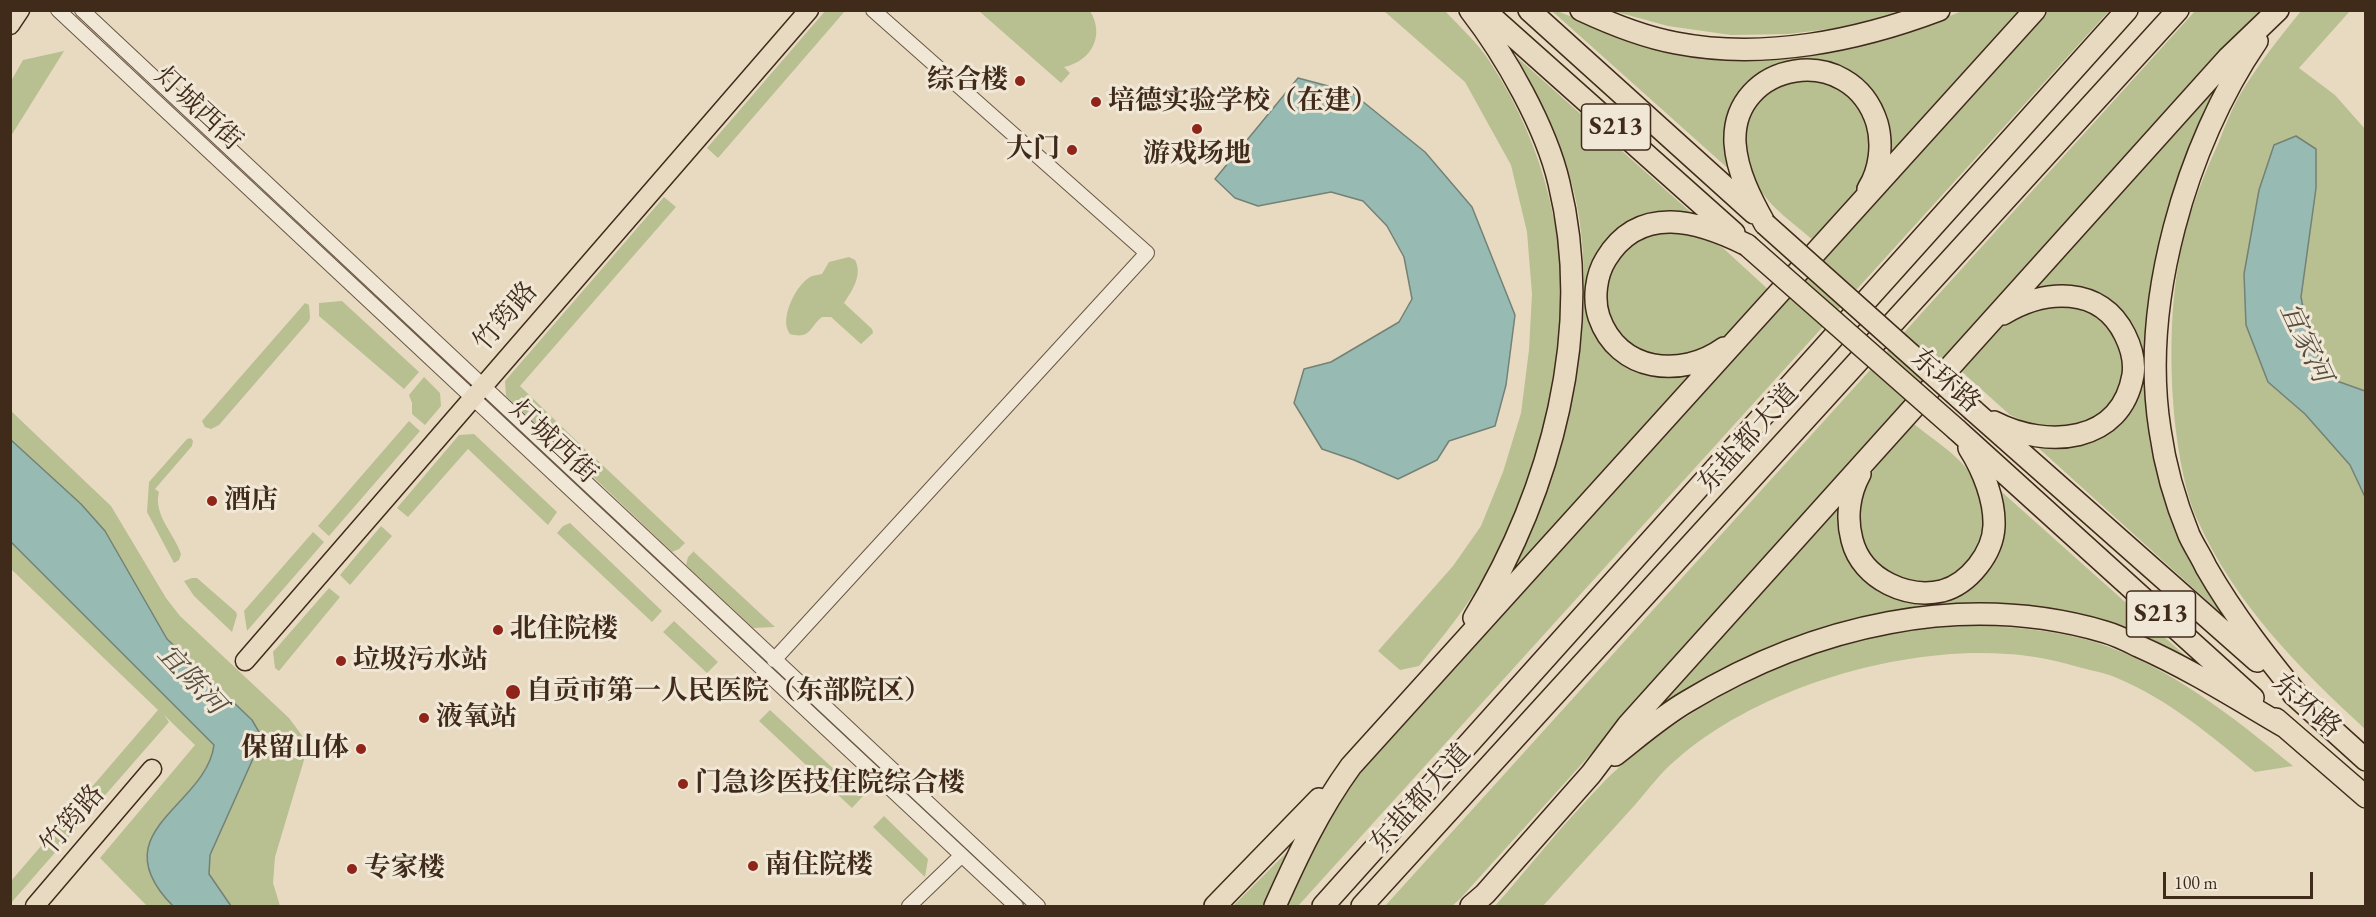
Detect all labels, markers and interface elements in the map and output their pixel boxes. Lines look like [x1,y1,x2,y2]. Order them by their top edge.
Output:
street label: 灯城西街 [147,60,249,158]
place label: 综合楼 [927,65,1008,97]
marker: 综合楼 [1013,74,1027,88]
place label: 培德实验学校（在建） [1108,86,1378,118]
marker: 培德实验学校（在建） [1089,95,1103,109]
road number: S213 [1582,104,1650,150]
marker: 游戏场地 [1190,122,1204,136]
place label: 大门 [1006,134,1060,166]
place label: 游戏场地 [1143,139,1251,171]
marker: 大门 [1065,143,1079,157]
street label: 竹筠路 [467,276,545,358]
water label: 宜家河 [2272,298,2338,388]
street label: 东环路 [1904,342,1986,420]
street label: 东盐都大道 [1692,378,1806,500]
street label: 灯城西街 [502,393,604,491]
place label: 酒店 [224,485,278,517]
marker: 酒店 [205,494,219,508]
road number: S213 [2126,591,2196,637]
place label: 北住院楼 [510,614,618,646]
marker: 北住院楼 [491,623,505,637]
water label: 宜陈河 [150,638,232,722]
place label: 垃圾污水站 [353,645,488,677]
marker: 垃圾污水站 [334,654,348,668]
street label: 东环路 [2265,667,2347,745]
place label: 自贡市第一人民医院（东部院区） [526,676,931,708]
marker: 自贡市第一人民医院（东部院区） [504,683,522,701]
place label: 液氧站 [436,702,517,734]
marker: 液氧站 [417,711,431,725]
place label: 保留山体 [241,733,349,765]
street label: 东盐都大道 [1364,738,1478,860]
marker: 保留山体 [354,742,368,756]
place label: 门急诊医技住院综合楼 [695,768,965,800]
marker: 门急诊医技住院综合楼 [676,777,690,791]
street label: 竹筠路 [34,779,112,861]
place label: 南住院楼 [765,850,873,882]
place label: 专家楼 [364,853,445,885]
marker: 南住院楼 [746,859,760,873]
scale bar [2166,860,2316,898]
marker: 专家楼 [345,862,359,876]
text: 100 m [2174,871,2218,894]

